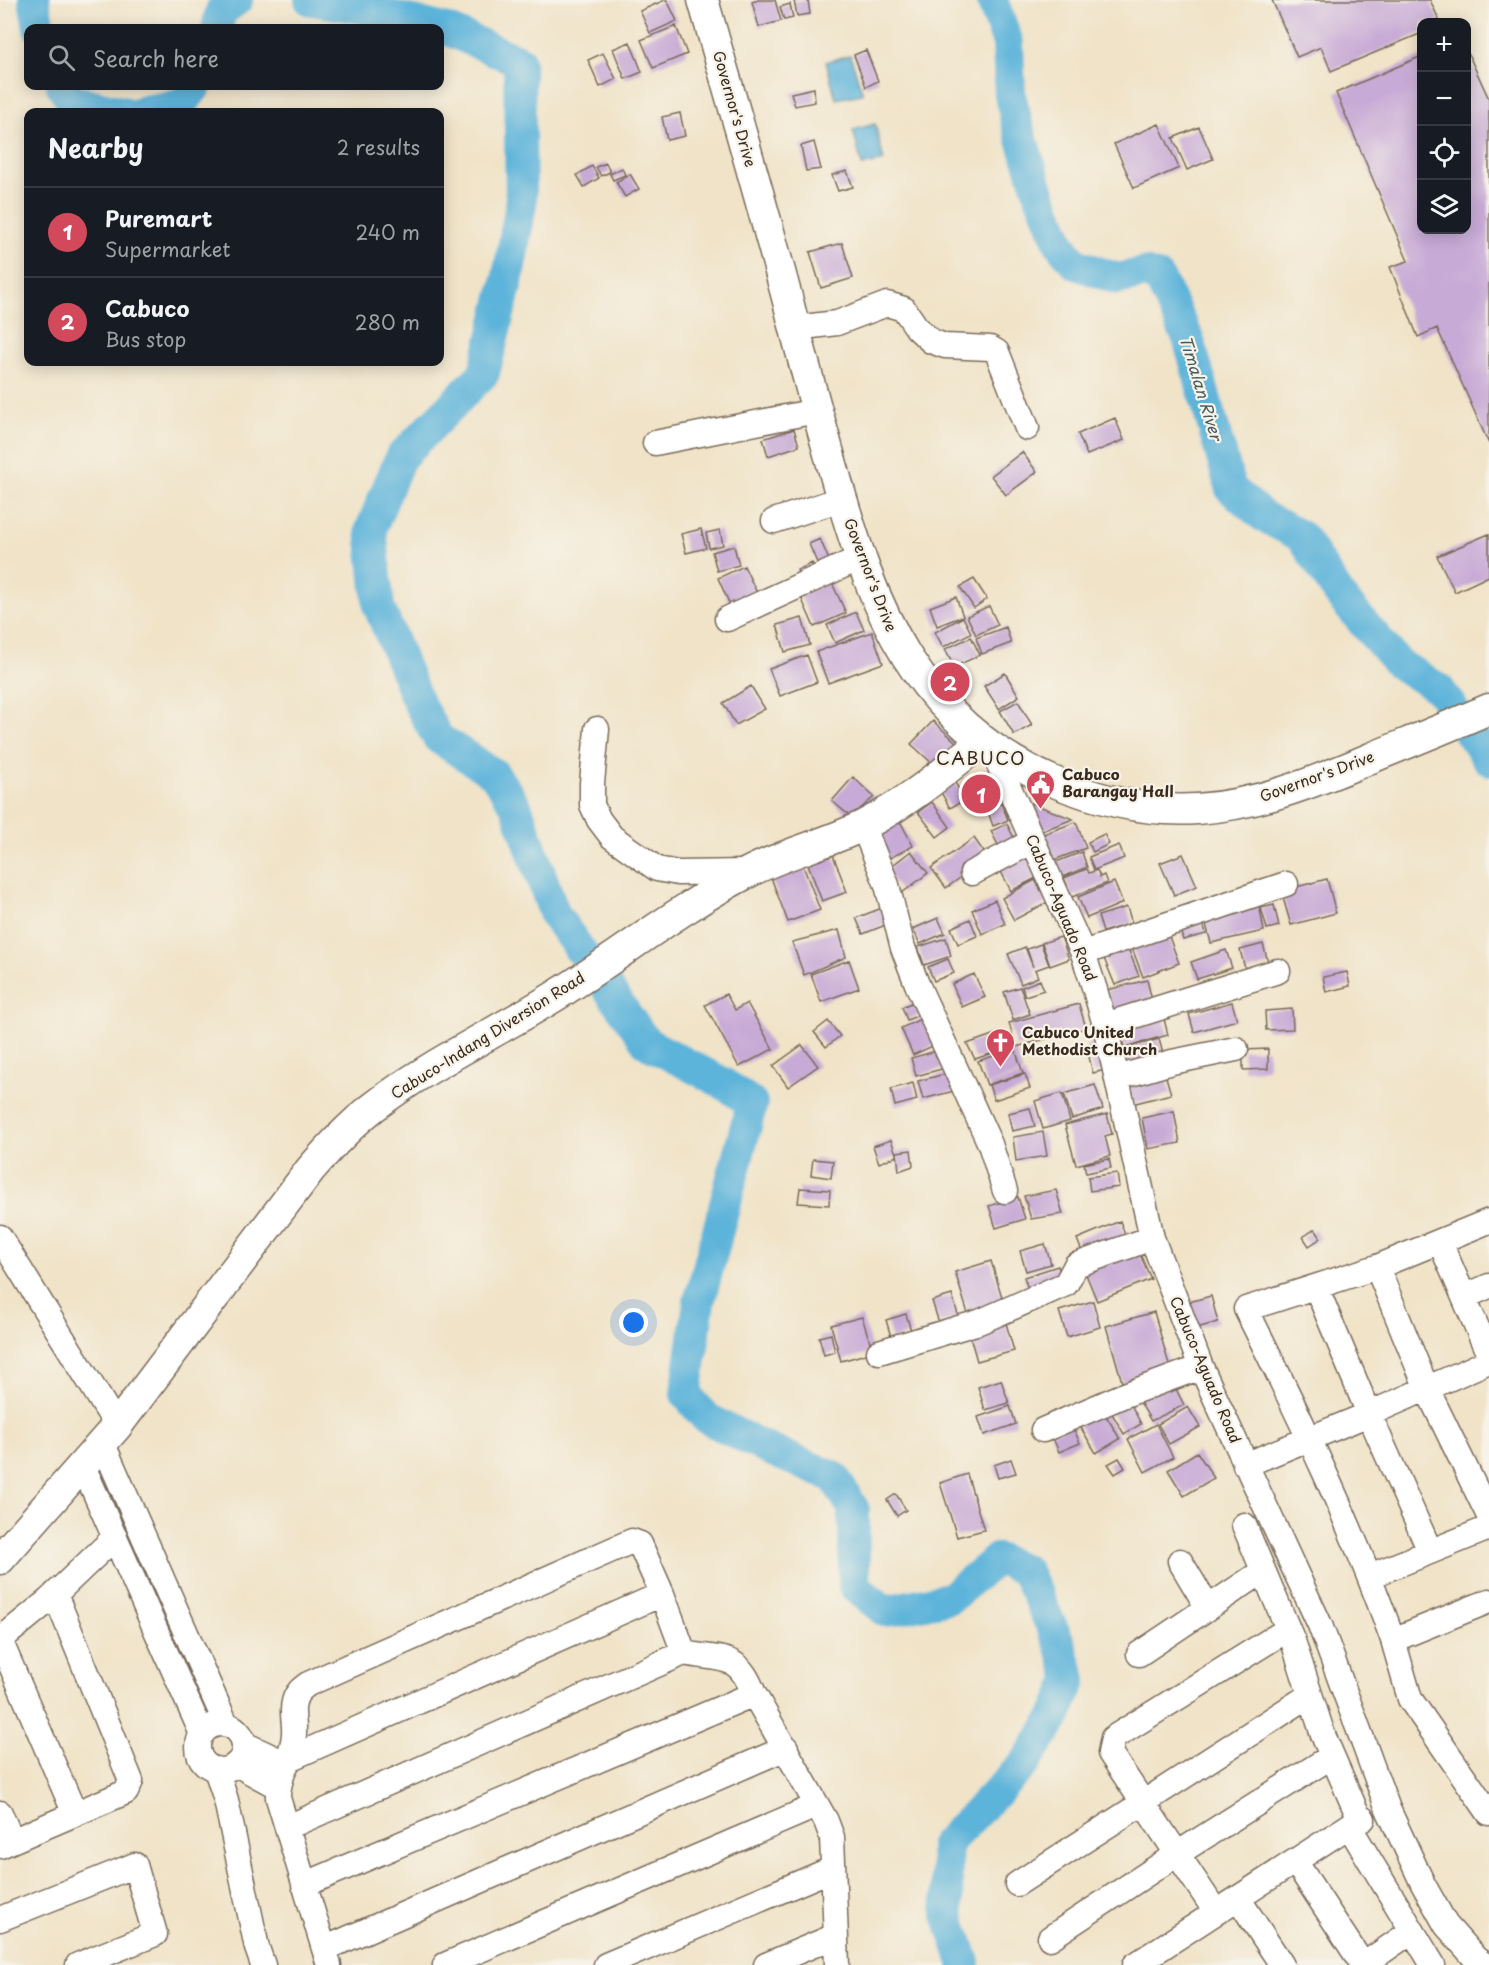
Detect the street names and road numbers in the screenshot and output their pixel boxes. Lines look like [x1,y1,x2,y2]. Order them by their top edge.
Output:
street label: Governor's Drive [708,48,763,170]
street label: Governor's Drive [839,514,904,635]
street label: Governor's Drive [1256,744,1377,807]
street label: Cabuco-Aguado Road [1021,830,1104,985]
street label: Cabuco-Indang Diversion Road [386,965,589,1104]
street label: Cabuco-Aguado Road [1165,1292,1248,1447]

